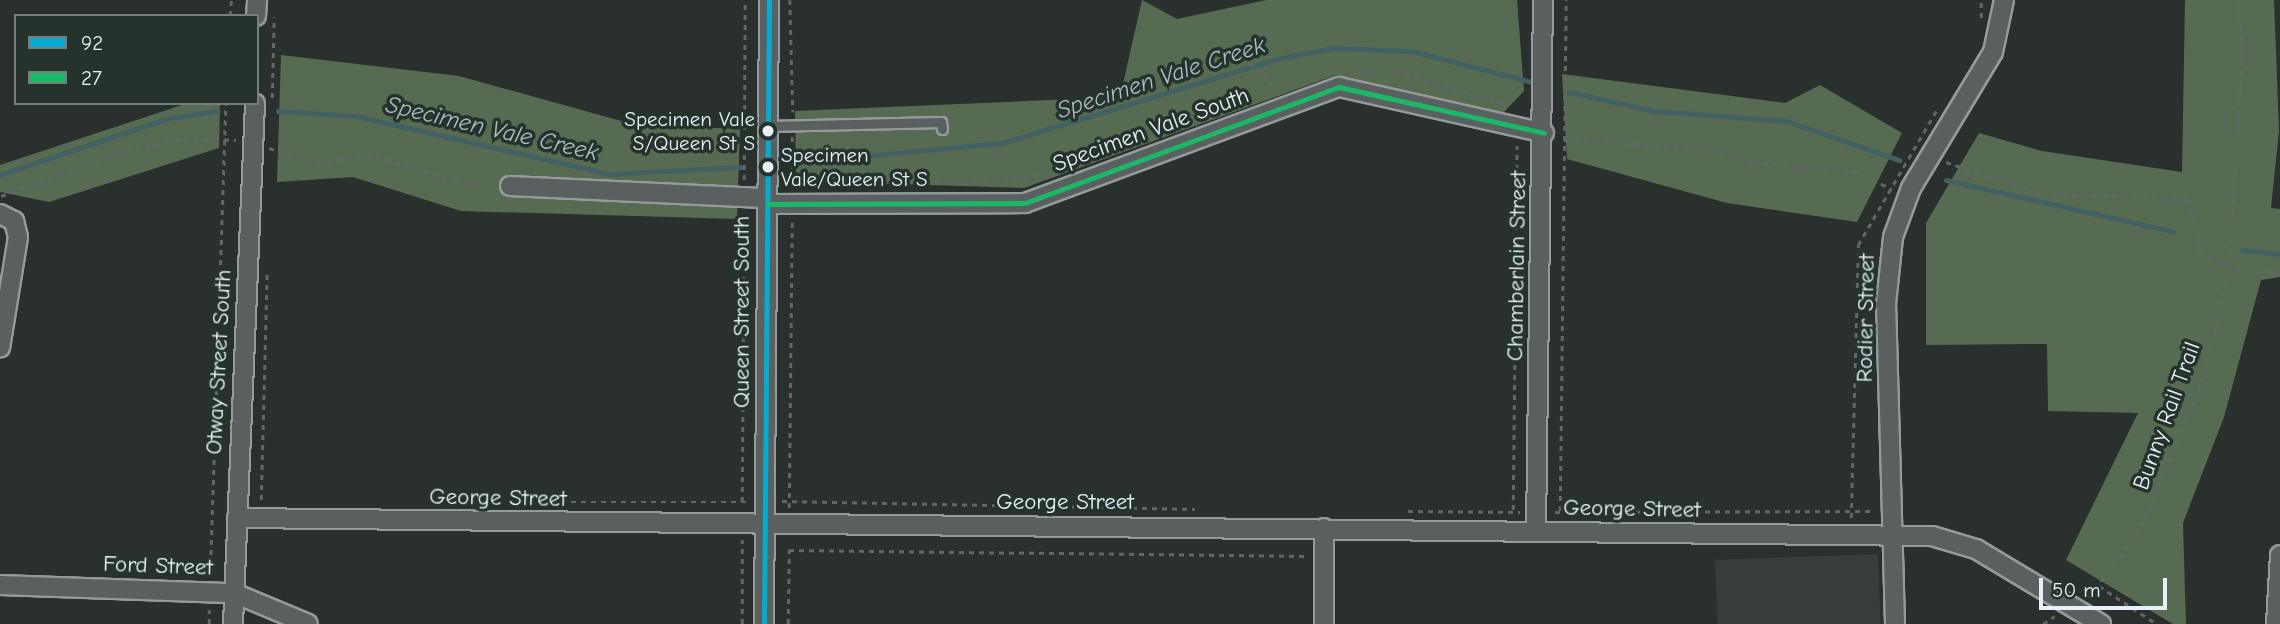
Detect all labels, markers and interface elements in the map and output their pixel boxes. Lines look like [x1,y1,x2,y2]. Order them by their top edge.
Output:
legend [14,14,259,105]
text: 92 [81,31,103,55]
water label: Specimen Vale Creek [1053,31,1269,125]
text: 27 [81,66,102,90]
street label: Specimen Vale South [1049,82,1253,178]
water label: Specimen Vale Creek [383,91,601,167]
place label: Specimen Vale S/Queen St S [624,106,755,156]
marker: Specimen Vale S/Queen St S [761,124,775,138]
place label: Specimen Vale/Queen St S [781,142,928,192]
marker: Specimen Vale/Queen St S [761,160,775,174]
street label: Chamberlain Street [1502,171,1532,361]
street label: Queen Street South [728,216,756,408]
street label: Rodier Street [1851,253,1881,383]
street label: Otway Street South [200,269,238,455]
street label: Bunny Rail Trail [2127,338,2207,494]
street label: George Street [429,483,567,513]
street label: George Street [996,488,1134,516]
street label: George Street [1563,494,1701,524]
street label: Ford Street [103,550,213,582]
scale bar [2042,564,2170,608]
text: 50 m [2052,578,2101,602]

